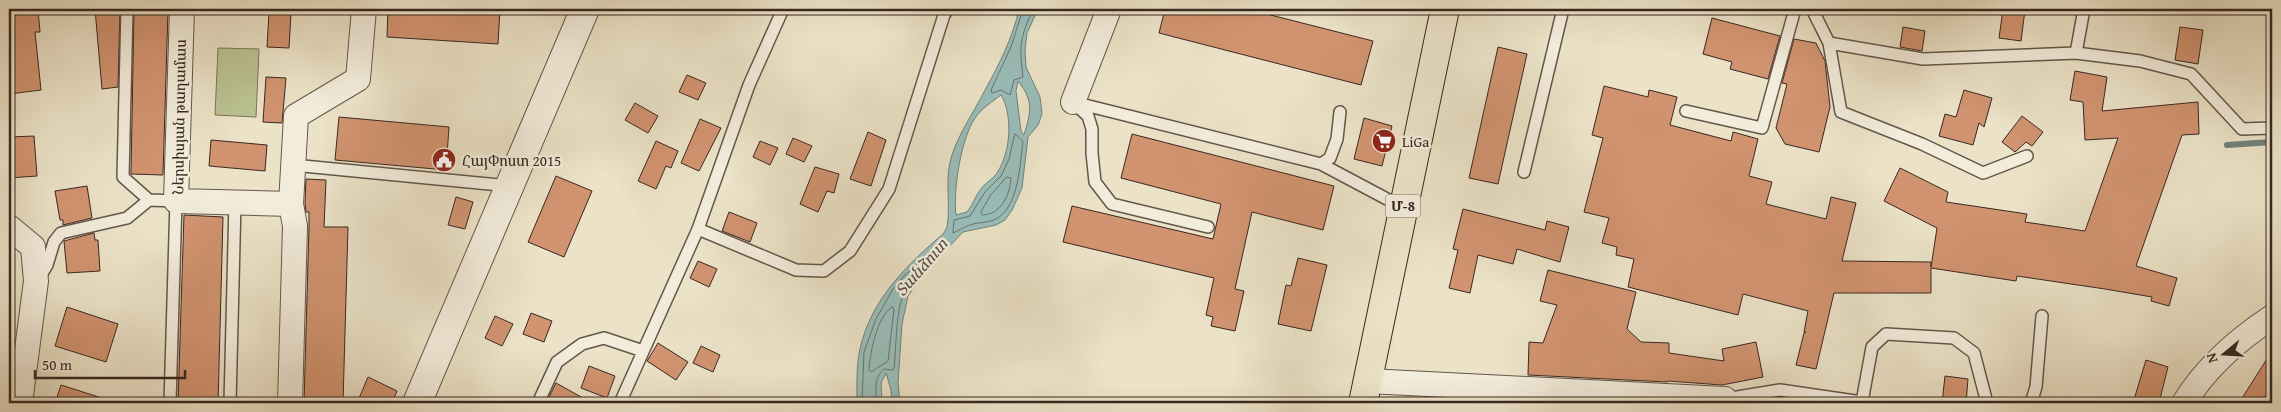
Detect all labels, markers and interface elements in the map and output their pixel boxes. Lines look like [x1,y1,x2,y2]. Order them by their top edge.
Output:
street label: Ներսիսյան թաղամաս [167,39,191,195]
supermarket icon: LiGa [1371,128,1397,154]
place label: LiGa [1402,131,1429,152]
public building icon: ՀայՓոստ 2015 [431,147,457,173]
place label: ՀայՓոստ 2015 [462,150,561,171]
road number: Մ-8 [1386,195,1420,218]
water label: Տանձուտ [889,232,954,301]
north arrow [2198,330,2248,380]
scale bar [35,347,185,379]
text: N [2200,350,2223,366]
text: 50 m [42,354,73,375]

